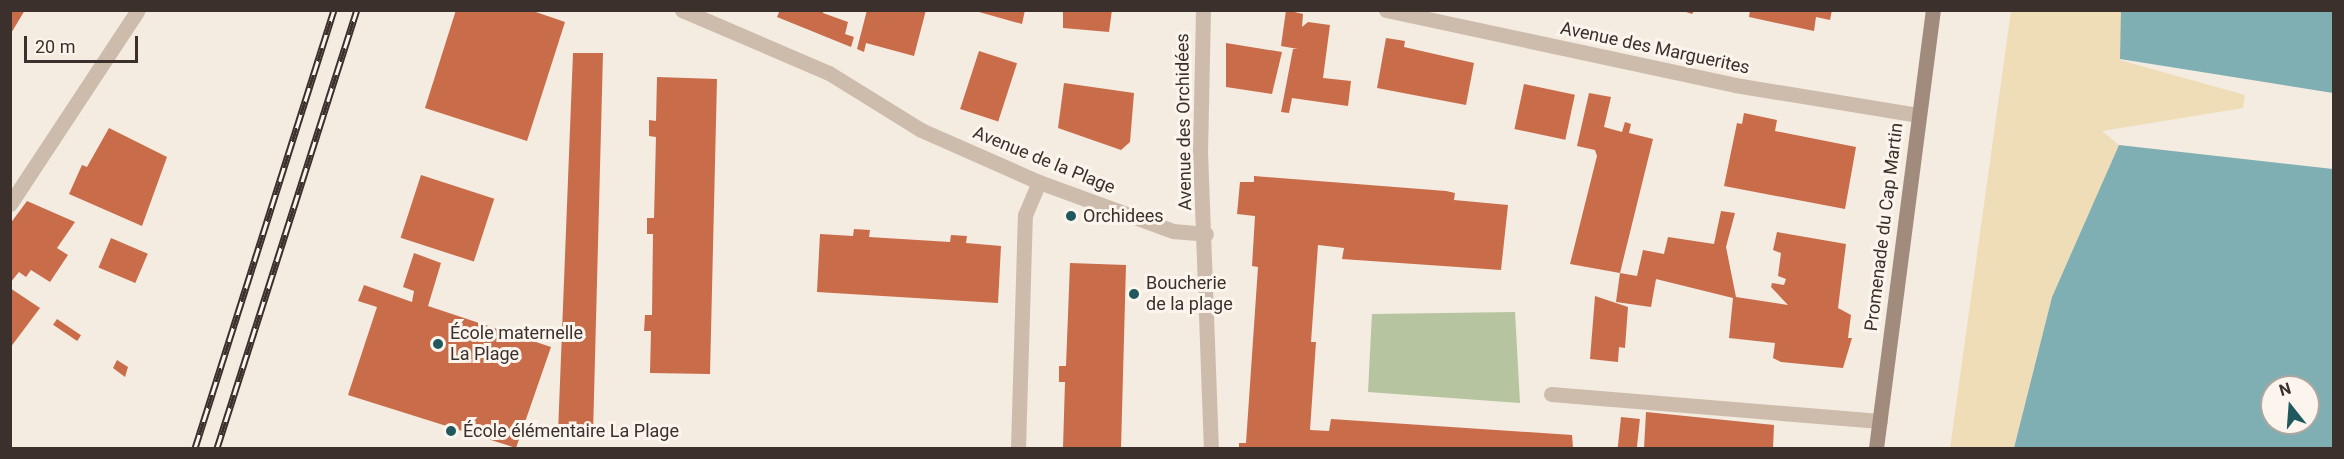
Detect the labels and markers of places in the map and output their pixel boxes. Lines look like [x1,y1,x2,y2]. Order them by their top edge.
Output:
place label: Orchidees [1083,205,1164,227]
marker: Orchidees [1064,209,1078,223]
place label: Boucherie de la plage [1146,273,1233,316]
marker: Boucherie de la plage [1127,287,1141,301]
place label: École maternelle La Plage [450,323,583,366]
marker: École maternelle La Plage [431,337,445,351]
place label: École élémentaire La Plage [463,420,679,442]
marker: École élémentaire La Plage [444,424,458,438]

